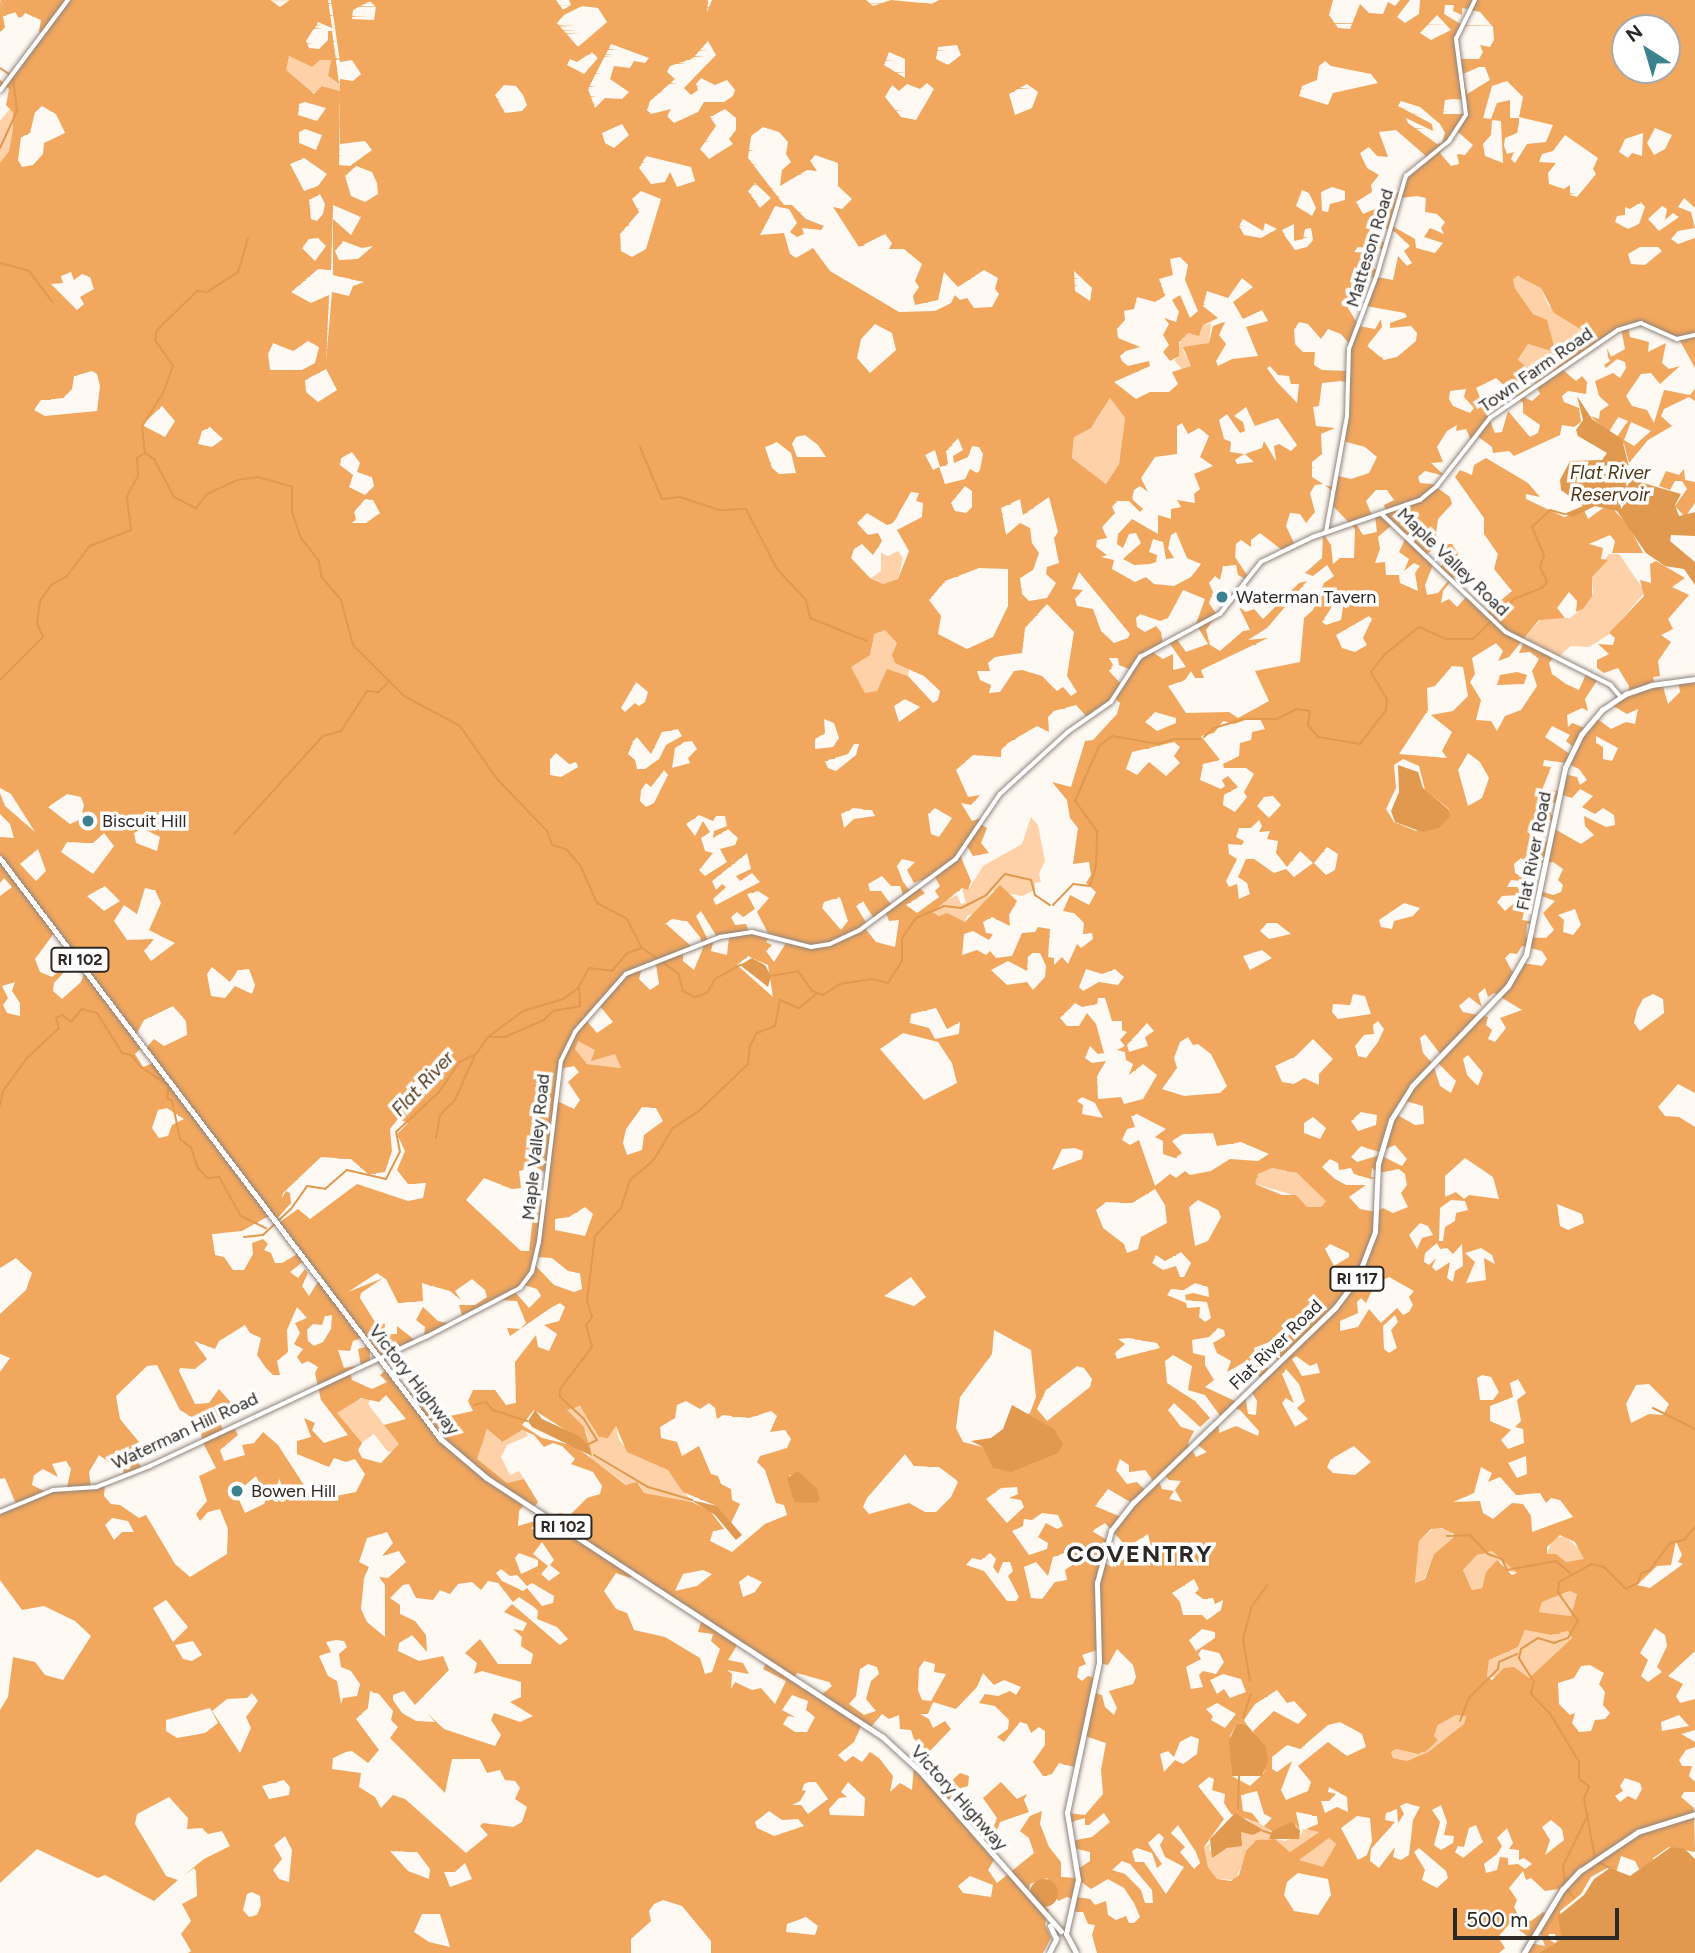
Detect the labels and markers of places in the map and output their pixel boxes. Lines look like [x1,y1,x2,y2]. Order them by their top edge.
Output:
place label: Waterman Tavern [1236,586,1376,608]
marker: Waterman Tavern [1214,589,1230,605]
place label: Biscuit Hill [102,810,186,832]
marker: Biscuit Hill [80,813,96,829]
place label: Bowen Hill [251,1480,336,1502]
marker: Bowen Hill [229,1483,245,1499]

